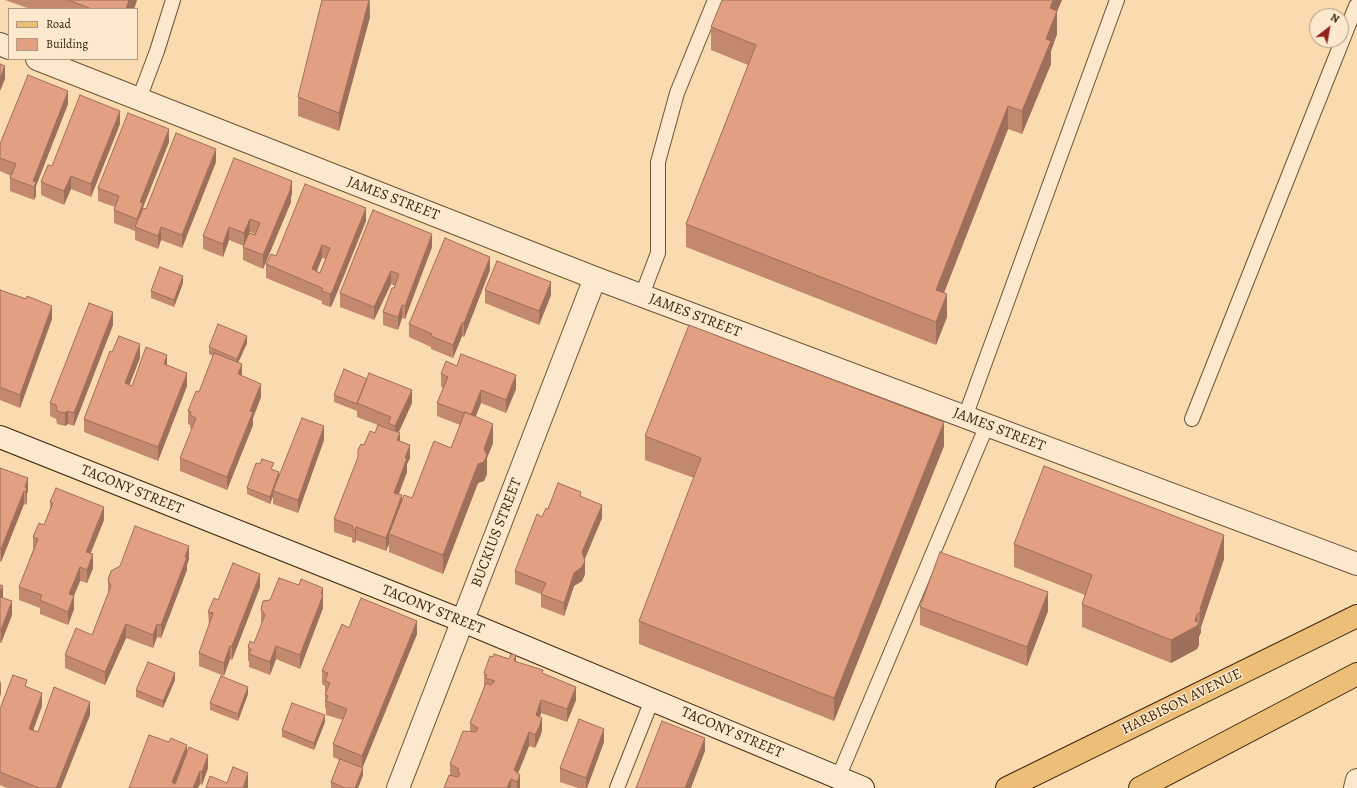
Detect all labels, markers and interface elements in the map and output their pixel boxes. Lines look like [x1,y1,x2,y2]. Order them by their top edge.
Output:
legend [8,8,138,60]
north arrow [1309,8,1349,48]
text: N [1328,10,1342,27]
text: Road [46,16,71,32]
text: Building [46,36,88,52]
street label: JAMES STREET [344,173,442,225]
street label: JAMES STREET [646,290,744,342]
street label: JAMES STREET [950,404,1048,456]
street label: TACONY STREET [78,461,186,519]
street label: BUCKIUS STREET [468,476,526,590]
street label: TACONY STREET [379,581,487,639]
street label: HARBISON AVENUE [1119,665,1245,739]
street label: TACONY STREET [678,703,786,763]

